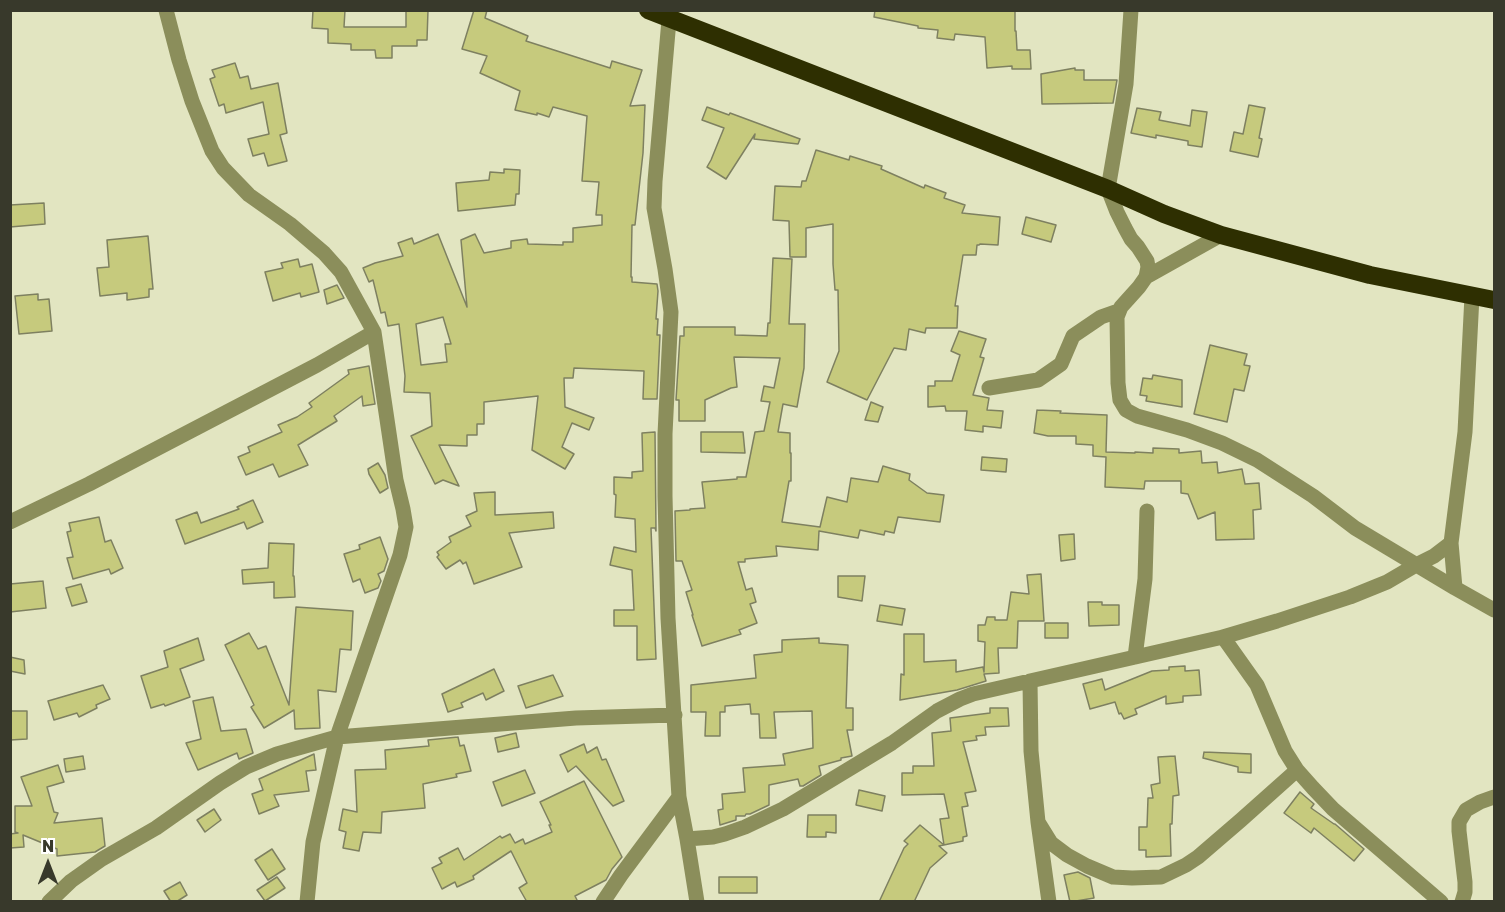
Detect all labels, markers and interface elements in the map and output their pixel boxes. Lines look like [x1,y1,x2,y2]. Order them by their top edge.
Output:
north arrow [18,834,78,894]
text: N [42,836,54,856]

